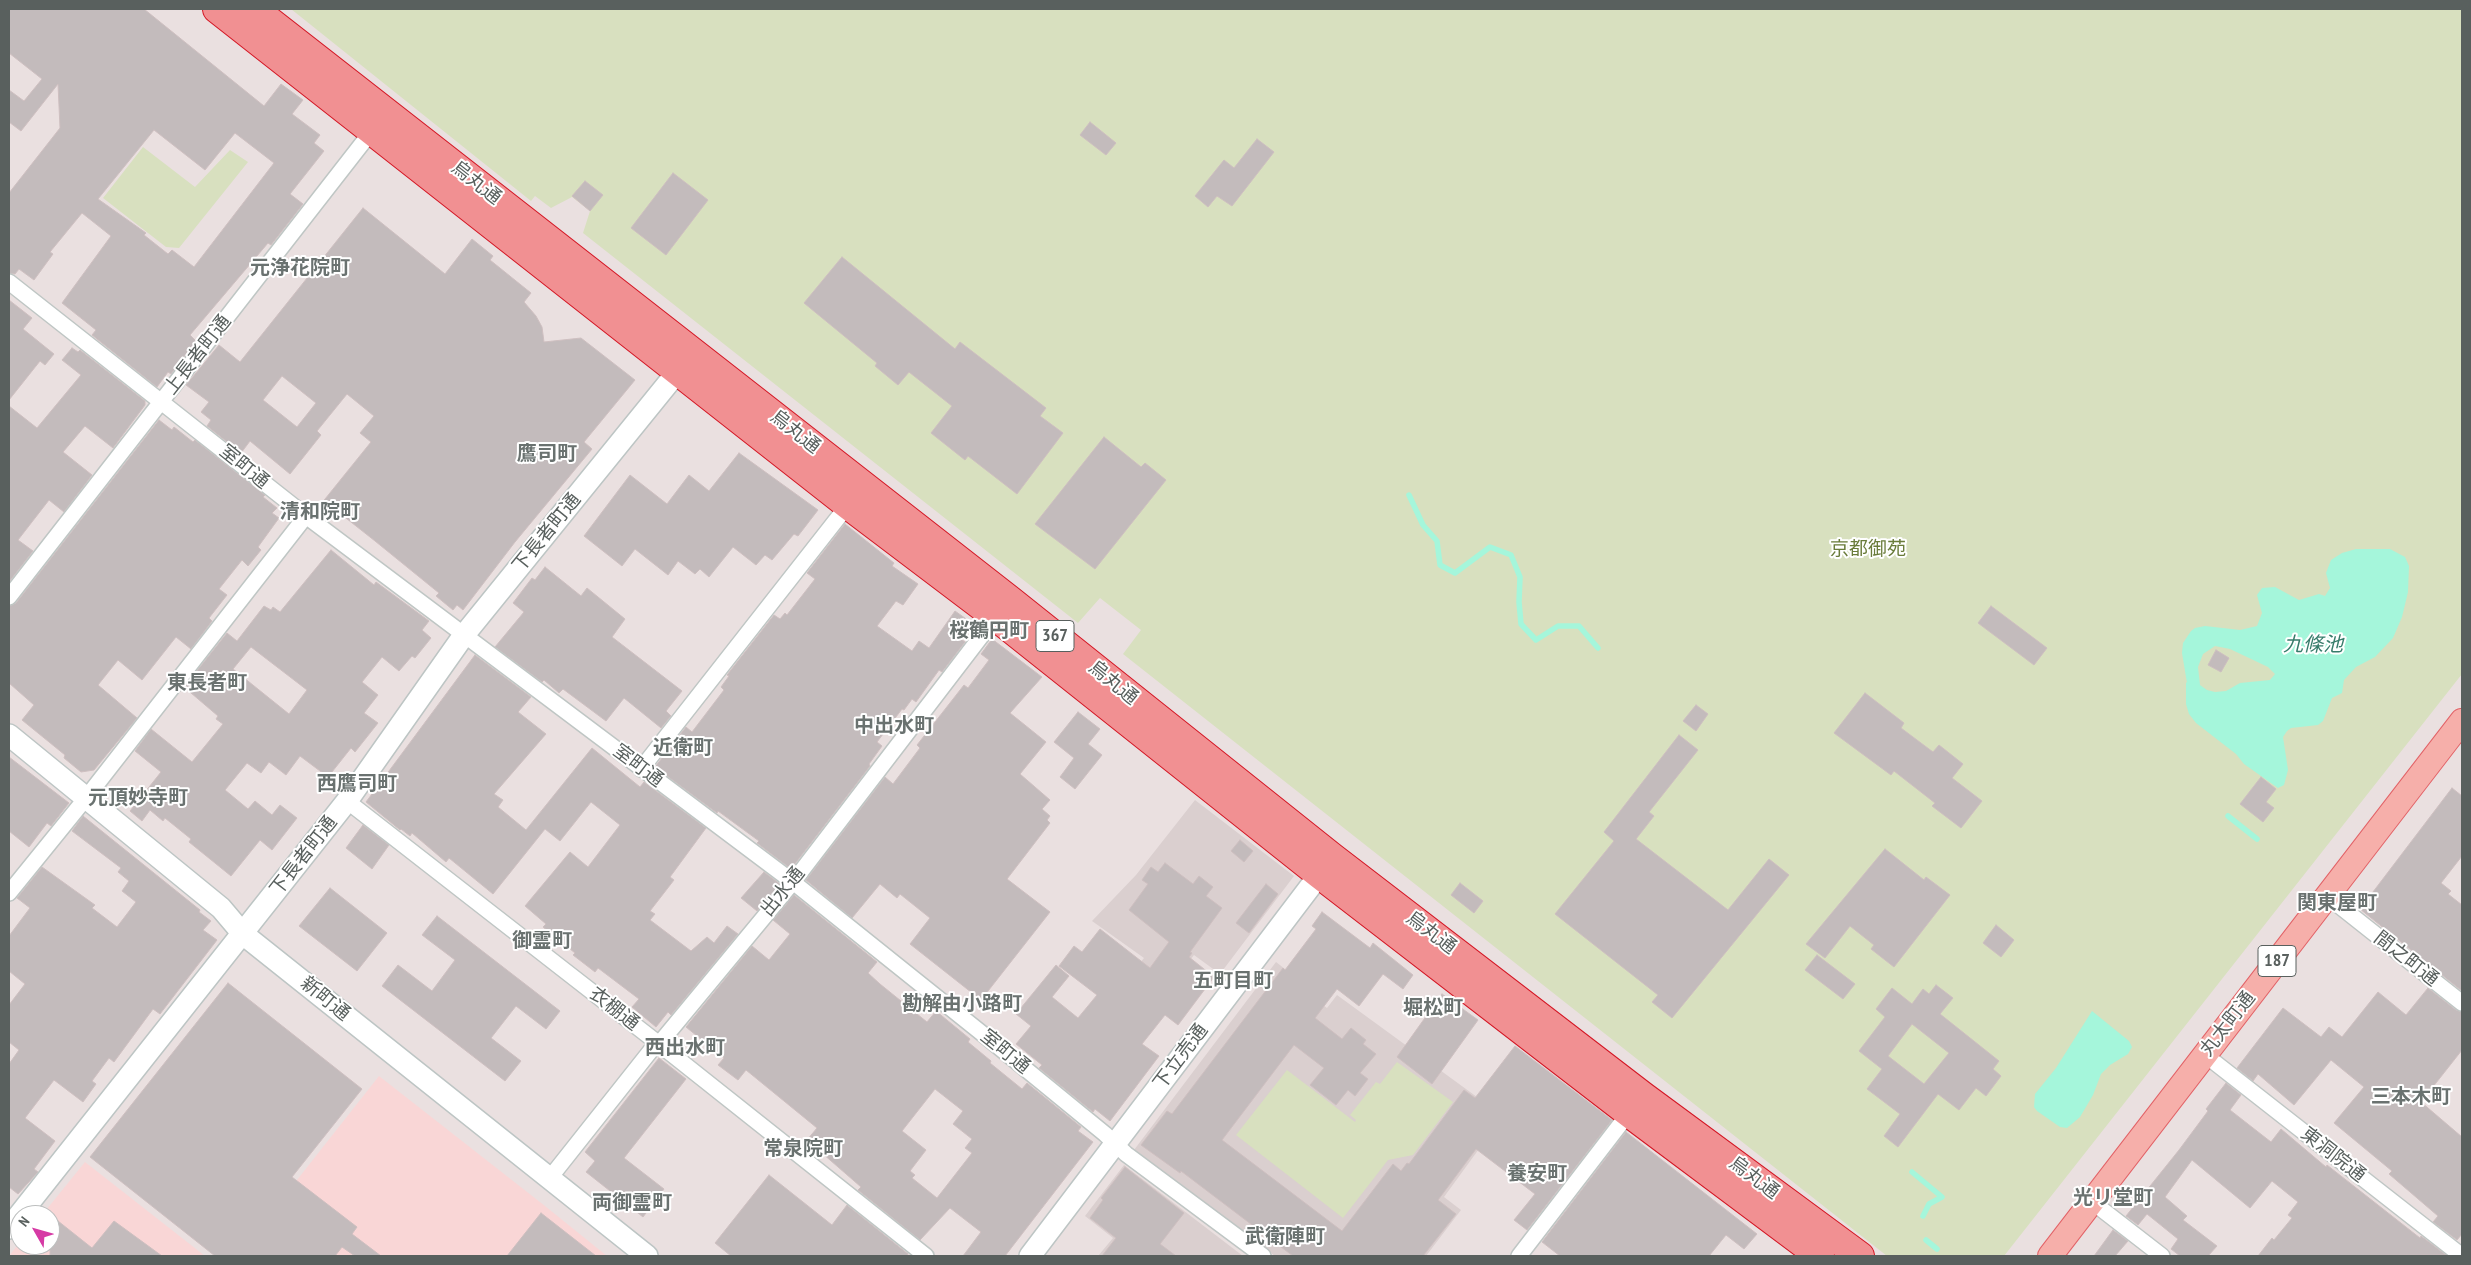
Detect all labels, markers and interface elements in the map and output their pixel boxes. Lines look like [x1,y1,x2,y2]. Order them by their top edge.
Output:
street label: 烏丸通 [447,156,505,210]
district label: 元浄花院町 [250,256,350,280]
street label: 上長者町通 [160,311,236,399]
street label: 烏丸通 [766,405,824,459]
street label: 室町通 [215,440,273,494]
district label: 鷹司町 [517,442,577,466]
street label: 下長者町通 [508,489,586,577]
district label: 清和院町 [280,500,360,524]
park label: 京都御苑 [1830,539,1906,561]
district label: 桜鶴円町 [949,619,1029,643]
road number: 367 [1036,620,1074,652]
water label: 九條池 [2283,633,2343,657]
street label: 烏丸通 [1084,656,1142,710]
district label: 東長者町 [167,671,247,695]
district label: 中出水町 [854,714,934,738]
district label: 近衛町 [653,736,713,760]
street label: 室町通 [608,740,668,792]
district label: 西鷹司町 [317,772,397,796]
district label: 元頂妙寺町 [88,786,188,810]
street label: 下長者町通 [266,812,342,900]
street label: 出水通 [756,863,810,921]
district label: 関東屋町 [2297,891,2377,915]
street label: 烏丸通 [1401,907,1461,959]
street label: 間之町通 [2369,927,2443,991]
district label: 御霊町 [512,929,572,953]
road number: 187 [2258,946,2296,976]
district label: 五町目町 [1193,969,1273,993]
street label: 新町通 [296,972,354,1026]
street label: 衣棚通 [585,982,643,1036]
street label: 丸太町通 [2196,987,2260,1061]
district label: 勘解由小路町 [902,992,1022,1016]
district label: 堀松町 [1403,996,1463,1020]
street label: 下立売通 [1149,1020,1213,1094]
street label: 室町通 [976,1025,1034,1079]
district label: 西出水町 [645,1036,725,1060]
district label: 三本木町 [2371,1085,2451,1109]
street label: 東洞院通 [2296,1123,2370,1187]
district label: 常泉院町 [763,1137,843,1161]
street label: 烏丸通 [1724,1152,1784,1204]
district label: 養安町 [1507,1162,1567,1186]
district label: 光リ堂町 [2073,1186,2153,1210]
district label: 両御霊町 [592,1191,672,1215]
north arrow [10,1205,60,1255]
text: N [15,1213,33,1230]
district label: 武衛陣町 [1245,1225,1325,1249]

